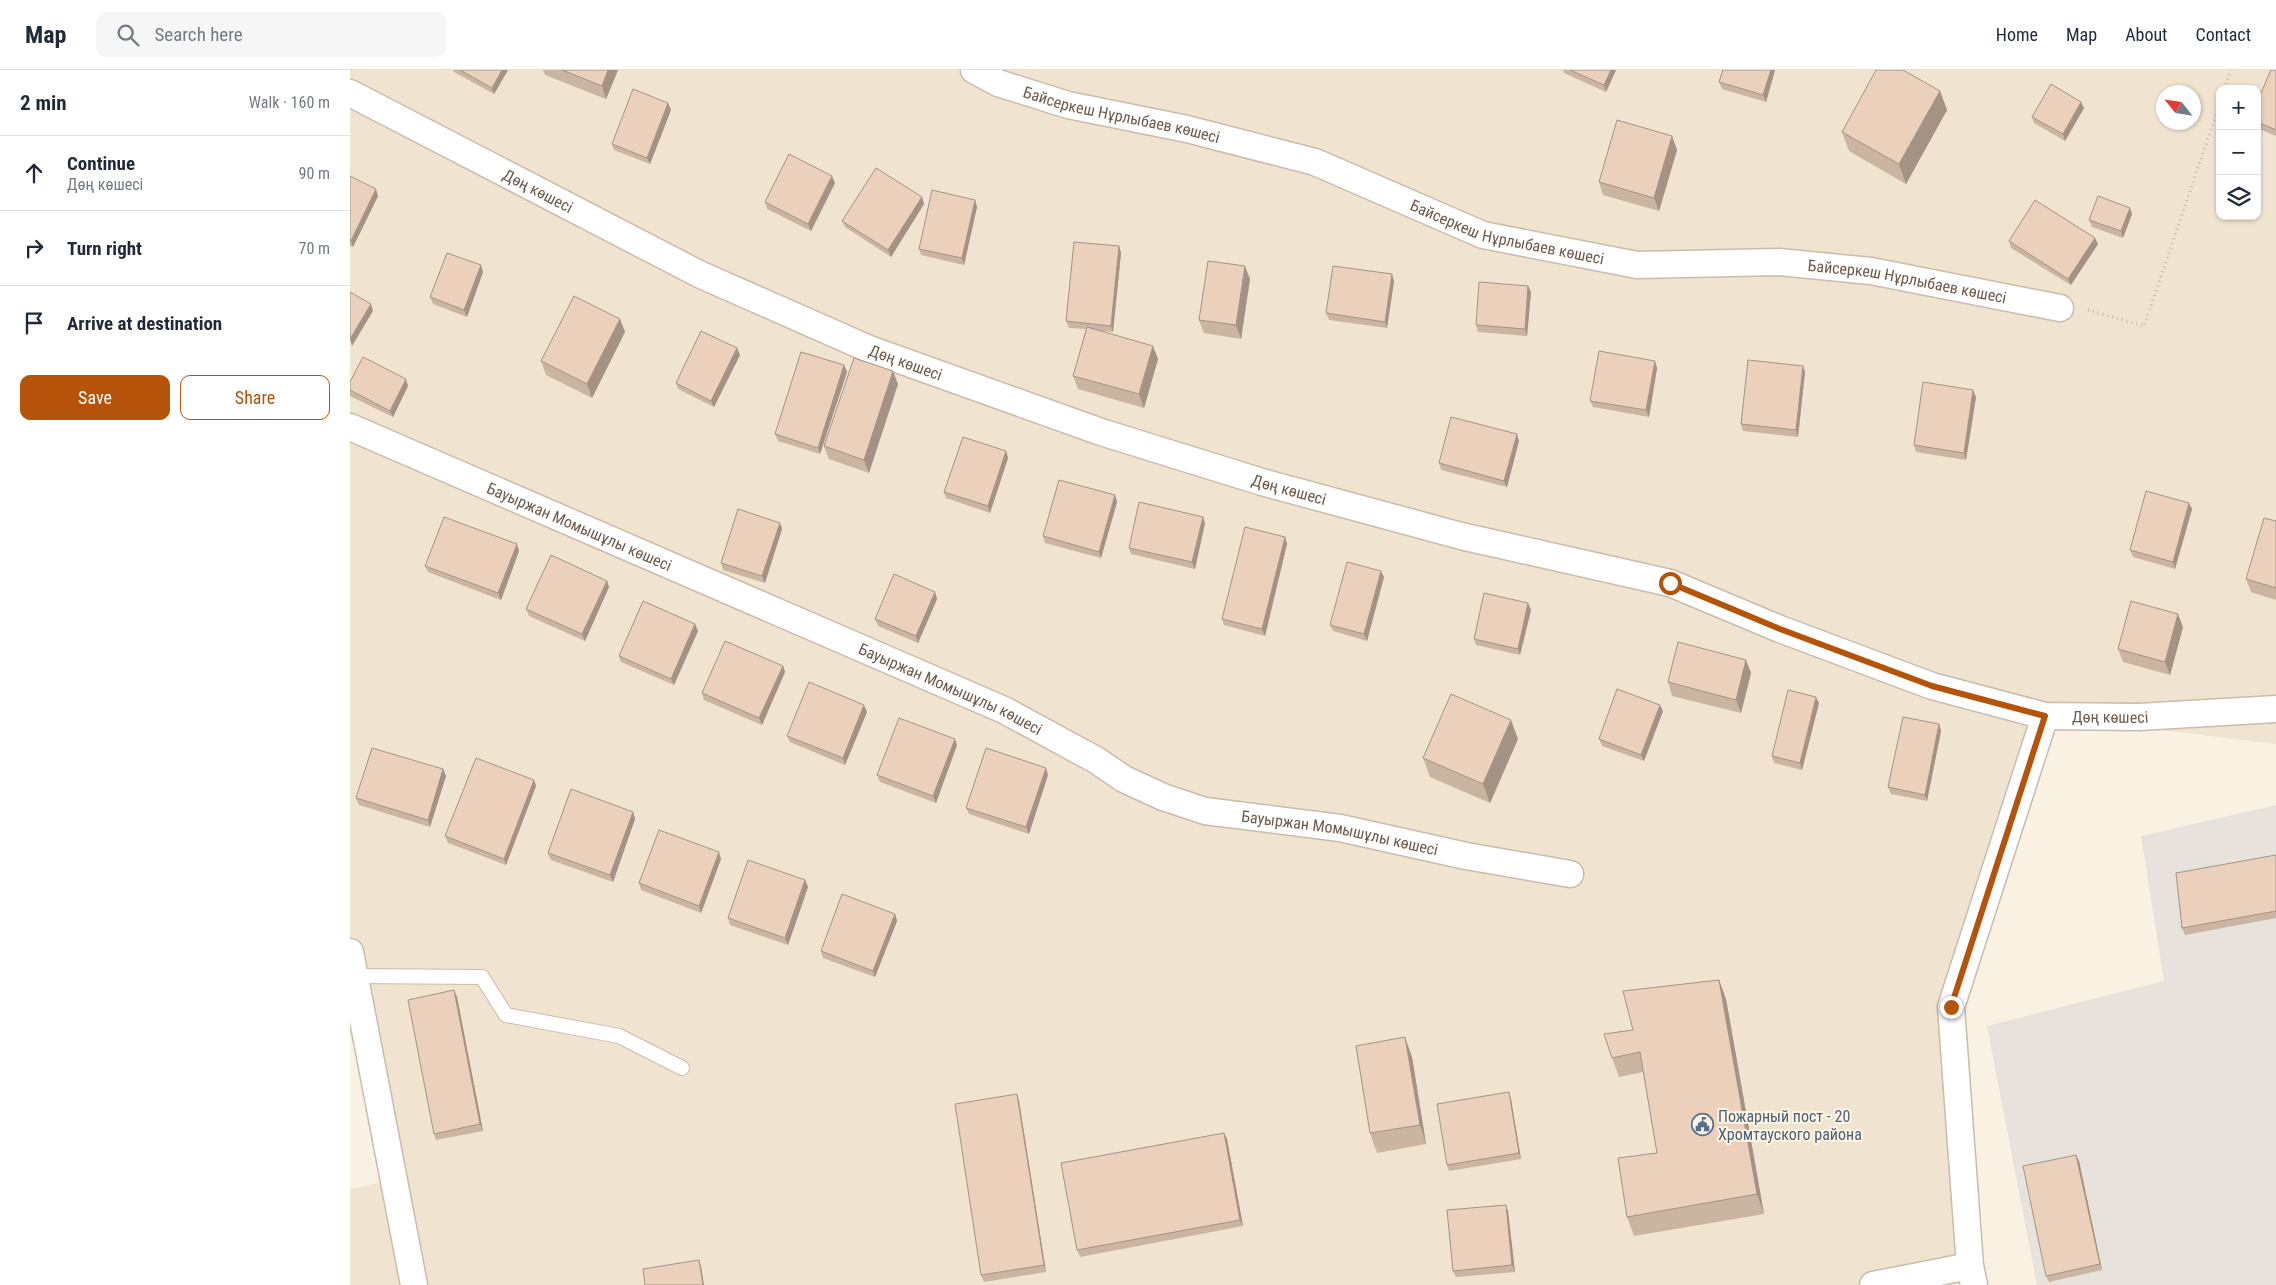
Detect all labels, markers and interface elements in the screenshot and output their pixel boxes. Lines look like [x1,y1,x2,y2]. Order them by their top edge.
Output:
search box [96,12,446,57]
text: Map [25,21,66,49]
icon: search [114,21,142,49]
text: Search here [154,23,243,46]
text: Home [1996,24,2038,45]
text: Map [2066,24,2097,45]
text: About [2125,24,2167,45]
text: Contact [2195,24,2251,45]
street label: Байсеркеш Нұрлыбаев көшесі [1021,82,1222,147]
north arrow [2156,85,2201,130]
map controls [2216,85,2261,220]
button: + [2216,85,2261,130]
text: 2 min [20,91,67,115]
text: Walk · 160 m [249,93,330,112]
button: − [2216,130,2261,175]
text: Continue [67,152,135,175]
icon: ahead [20,159,48,187]
text: 90 m [298,164,330,183]
street label: Дөң көшесі [500,165,576,217]
text: Дөң көшесі [67,175,143,194]
button: layers [2216,175,2261,220]
street label: Байсеркеш Нұрлыбаев көшесі [1408,195,1606,268]
icon: right [20,234,48,262]
text: Turn right [67,237,142,260]
text: 70 m [298,239,330,258]
street label: Байсеркеш Нұрлыбаев көшесі [1807,255,2008,307]
icon: arrive [20,309,48,337]
text: Arrive at destination [67,312,222,335]
street label: Дөң көшесі [867,340,945,384]
button: Save [20,375,170,420]
button: Share [180,375,330,420]
street label: Дөң көшесі [1250,470,1328,508]
street label: Бауыржан Момышұлы көшесі [484,478,675,575]
route start [1659,572,1682,595]
street label: Бауыржан Момышұлы көшесі [856,639,1046,738]
street label: Дөң көшесі [2072,707,2149,727]
street label: Бауыржан Момышұлы көшесі [1240,806,1440,859]
route end [1940,996,1963,1019]
place label: Пожарный пост - 20 Хромтауского района [1718,1107,1862,1144]
public building icon: Пожарный пост - 20 Хромтауского района [1690,1113,1714,1137]

